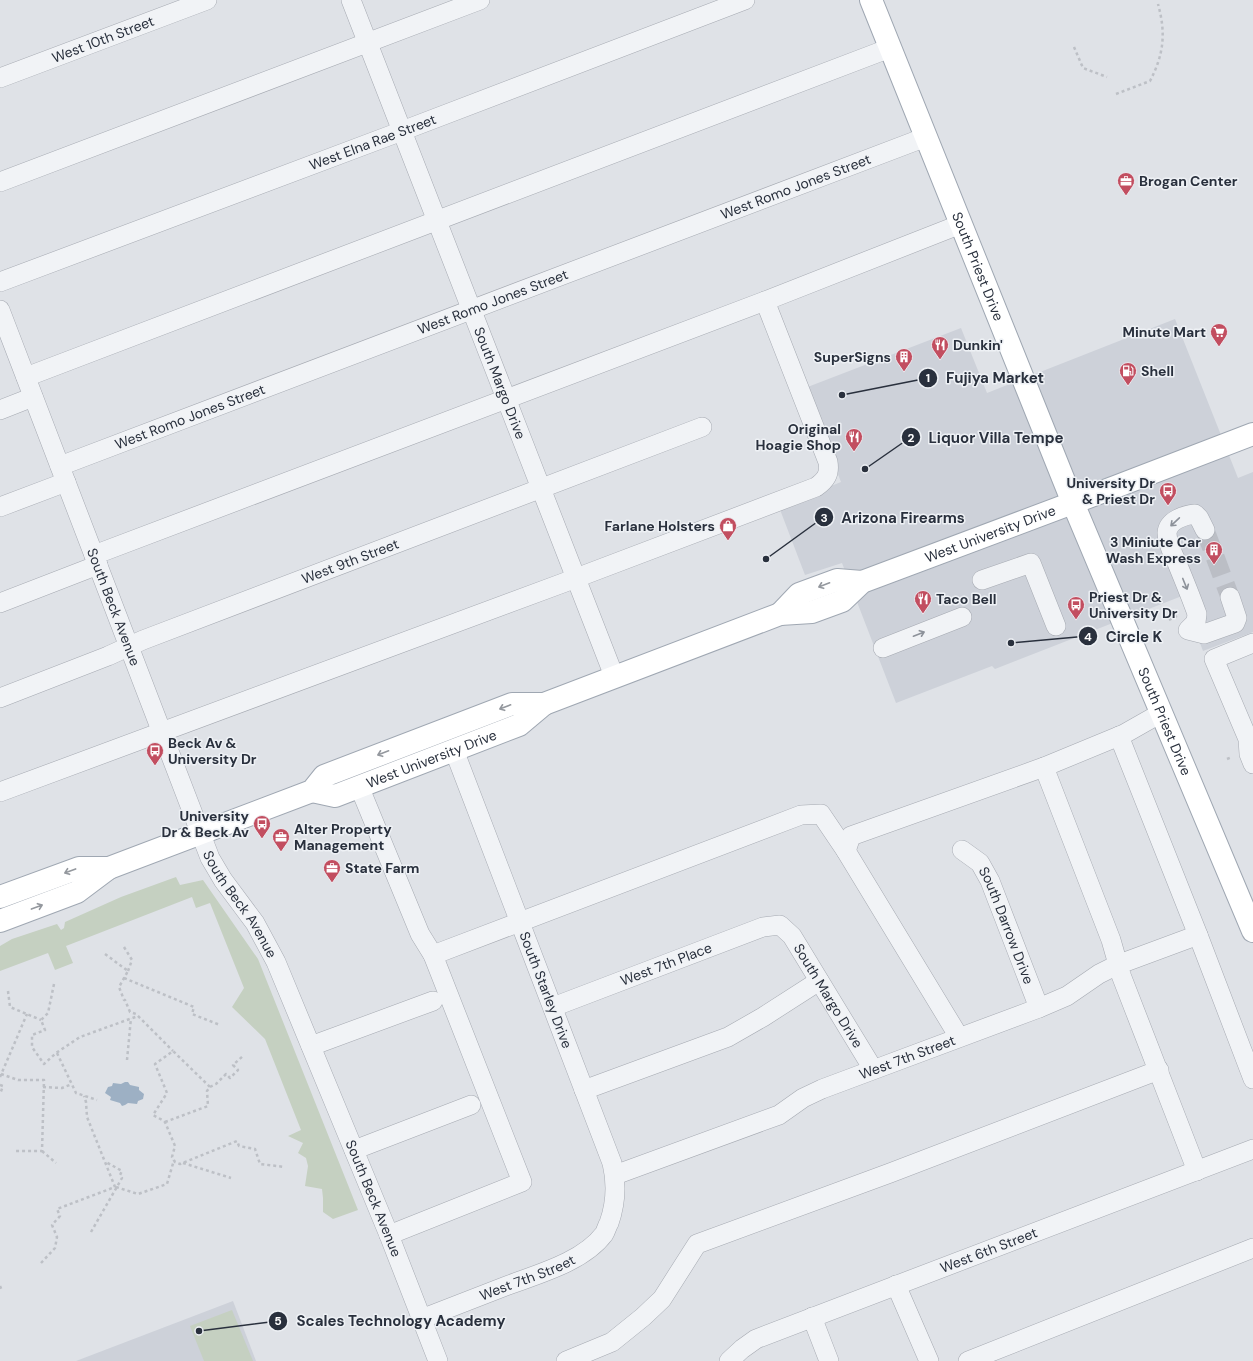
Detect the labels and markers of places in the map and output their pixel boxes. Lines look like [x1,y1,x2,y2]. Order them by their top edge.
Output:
office icon: Brogan Center [1116,171,1136,196]
place label: Brogan Center [1139,172,1238,190]
supermarket icon: Minute Mart [1209,322,1229,347]
place label: Minute Mart [1123,323,1206,341]
restaurant icon: Dunkin' [930,335,950,360]
place label: Dunkin' [953,336,1003,354]
building icon: SuperSigns [894,347,914,372]
place label: SuperSigns [814,348,891,366]
fuel station icon: Shell [1118,361,1138,386]
place label: Shell [1141,362,1174,380]
callout: Fujiya Market [918,364,1052,391]
place label: Original Hoagie Shop [756,420,841,454]
callout: Liquor Villa Tempe [901,424,1072,451]
restaurant icon: Original Hoagie Shop [844,427,864,452]
place label: University Dr & Priest Dr [1066,474,1155,508]
bus stop icon: University Dr & Priest Dr [1158,481,1178,506]
callout: Arizona Firearms [814,504,973,531]
shop icon: Farlane Holsters [718,516,738,541]
place label: Farlane Holsters [605,517,715,535]
place label: 3 Miniute Car Wash Express [1106,533,1201,567]
building icon: 3 Miniute Car Wash Express [1204,540,1224,565]
place label: Priest Dr & University Dr [1089,588,1178,622]
restaurant icon: Taco Bell [913,589,933,614]
place label: Taco Bell [936,590,997,608]
bus stop icon: Priest Dr & University Dr [1066,595,1086,620]
callout: Circle K [1078,623,1171,650]
place label: Beck Av & University Dr [168,734,257,768]
bus stop icon: Beck Av & University Dr [145,741,165,766]
place label: University Dr & Beck Av [162,807,250,841]
bus stop icon: University Dr & Beck Av [252,814,272,839]
place label: Alter Property Management [294,820,392,854]
office icon: Alter Property Management [271,827,291,852]
office icon: State Farm [322,858,342,883]
place label: State Farm [345,859,420,877]
callout: Scales Technology Academy [268,1307,513,1334]

